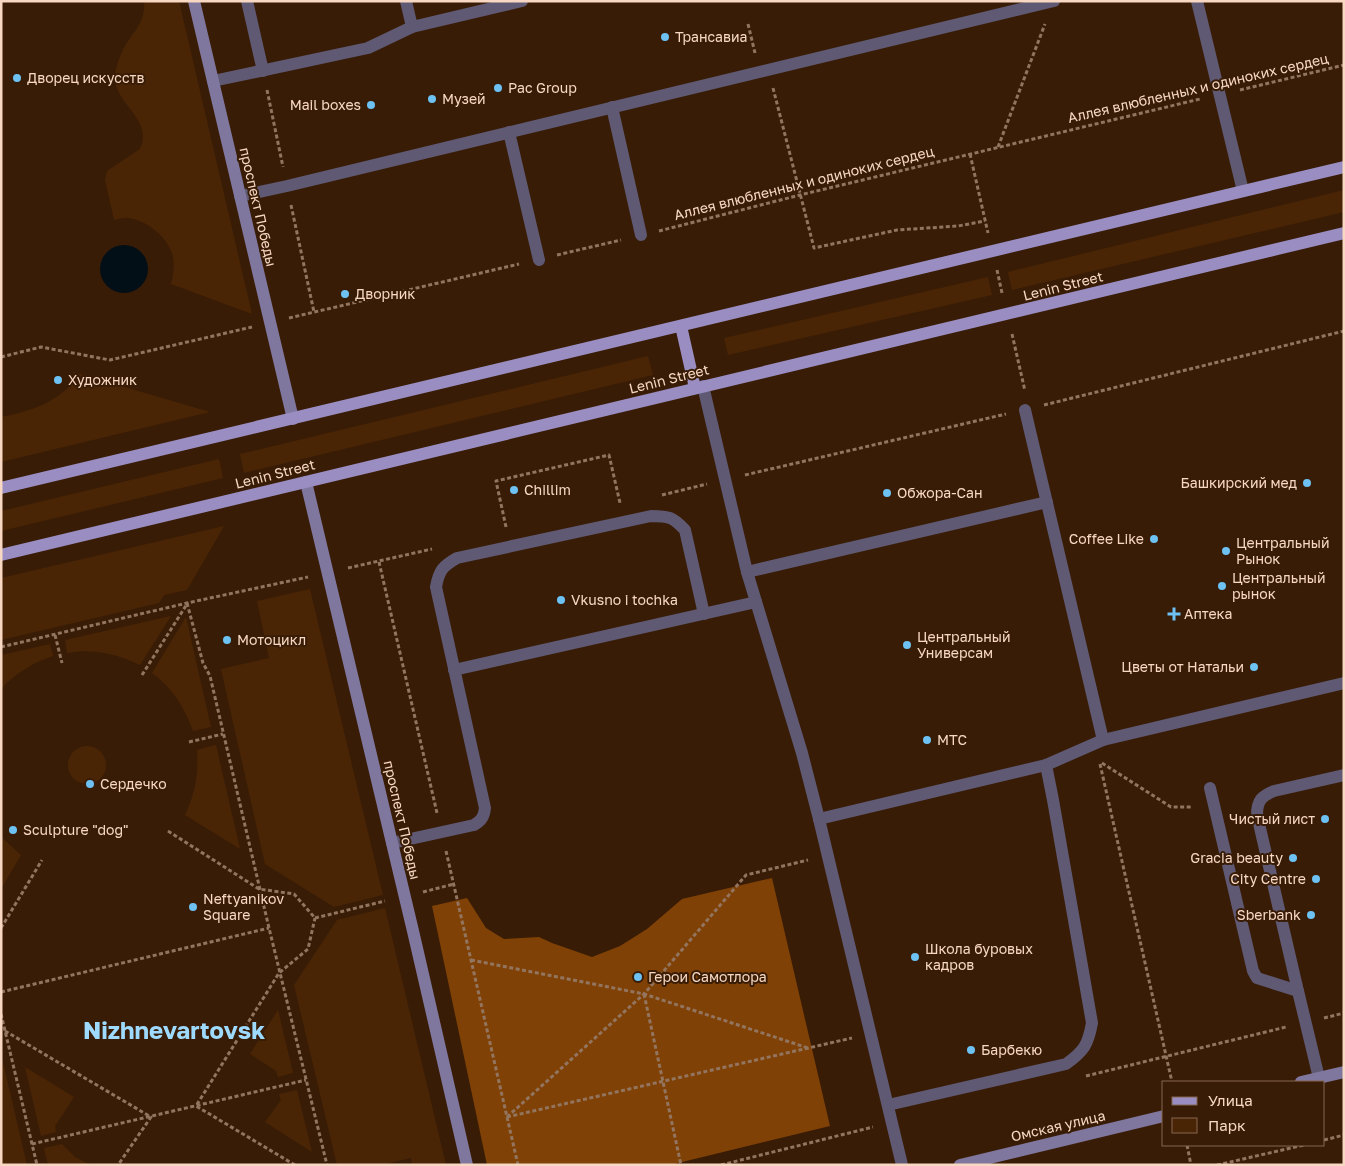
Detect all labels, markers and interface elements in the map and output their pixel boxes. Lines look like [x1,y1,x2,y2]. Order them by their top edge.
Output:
place label: Трансавиа [675,28,747,45]
marker: Трансавиа [659,31,671,43]
street label: Аллея влюбленных и одиноких сердец [1066,49,1330,126]
place label: Дворец искусств [27,69,144,86]
marker: Дворец искусств [11,72,23,84]
place label: Pac Group [508,79,577,96]
marker: Pac Group [492,82,504,94]
place label: Музей [442,90,486,107]
marker: Музей [426,93,438,105]
place label: Mail boxes [290,96,361,113]
marker: Mail boxes [365,99,377,111]
street label: Аллея влюбленных и одиноких сердец [672,142,936,223]
street label: проспект Победы [236,146,280,268]
street label: Lenin Street [1021,267,1105,304]
place label: Дворник [355,285,415,302]
marker: Дворник [339,288,351,300]
street label: Lenin Street [627,360,711,397]
place label: Художник [68,371,137,388]
marker: Художник [52,374,64,386]
street label: Lenin Street [233,455,317,492]
place label: Башкирский мед [1180,474,1298,491]
marker: Башкирский мед [1301,477,1313,489]
place label: Chillim [524,481,571,498]
marker: Chillim [508,484,520,496]
place label: Обжора-Сан [897,484,983,501]
marker: Обжора-Сан [881,487,893,499]
place label: Coffee Like [1069,530,1144,547]
marker: Coffee Like [1148,533,1160,545]
place label: Центральный Рынок [1236,534,1329,567]
marker: Центральный Рынок [1220,545,1232,557]
place label: Центральный рынок [1232,569,1325,602]
marker: Центральный рынок [1216,580,1228,592]
place label: Vkusno i tochka [571,591,678,608]
marker: Vkusno i tochka [555,594,567,606]
place label: Аптека [1184,605,1232,622]
marker: Аптека [1168,608,1180,620]
place label: Центральный Универсам [917,628,1010,661]
place label: Мотоцикл [237,631,306,648]
marker: Мотоцикл [221,634,233,646]
marker: Центральный Универсам [901,639,913,651]
place label: Цветы от Натальи [1121,658,1244,675]
marker: Цветы от Натальи [1248,661,1260,673]
place label: МТС [937,731,967,748]
marker: МТС [921,734,933,746]
street label: проспект Победы [380,759,424,881]
place label: Сердечко [100,775,167,792]
marker: Сердечко [84,778,96,790]
place label: Чистый лист [1229,810,1315,827]
marker: Чистый лист [1319,813,1331,825]
place label: Sculpture "dog" [23,821,129,838]
marker: Sculpture "dog" [7,824,19,836]
place label: Gracia beauty [1190,849,1283,866]
marker: Gracia beauty [1287,852,1299,864]
place label: City Centre [1230,870,1306,887]
marker: City Centre [1310,873,1322,885]
place label: Neftyanikov Square [203,890,284,923]
marker: Neftyanikov Square [187,901,199,913]
place label: Sberbank [1237,906,1301,923]
marker: Sberbank [1305,909,1317,921]
place label: Школа буровых кадров [925,940,1033,973]
marker: Школа буровых кадров [909,951,921,963]
place label: Герои Самотлора [648,968,767,985]
marker: Герои Самотлора [632,971,644,983]
district label: Nizhnevartovsk [83,1015,265,1044]
place label: Барбекю [981,1041,1042,1058]
marker: Барбекю [965,1044,977,1056]
legend [1162,1081,1325,1146]
text: Улица [1208,1091,1253,1109]
street label: Омская улица [1009,1106,1107,1145]
text: Парк [1208,1116,1246,1134]

